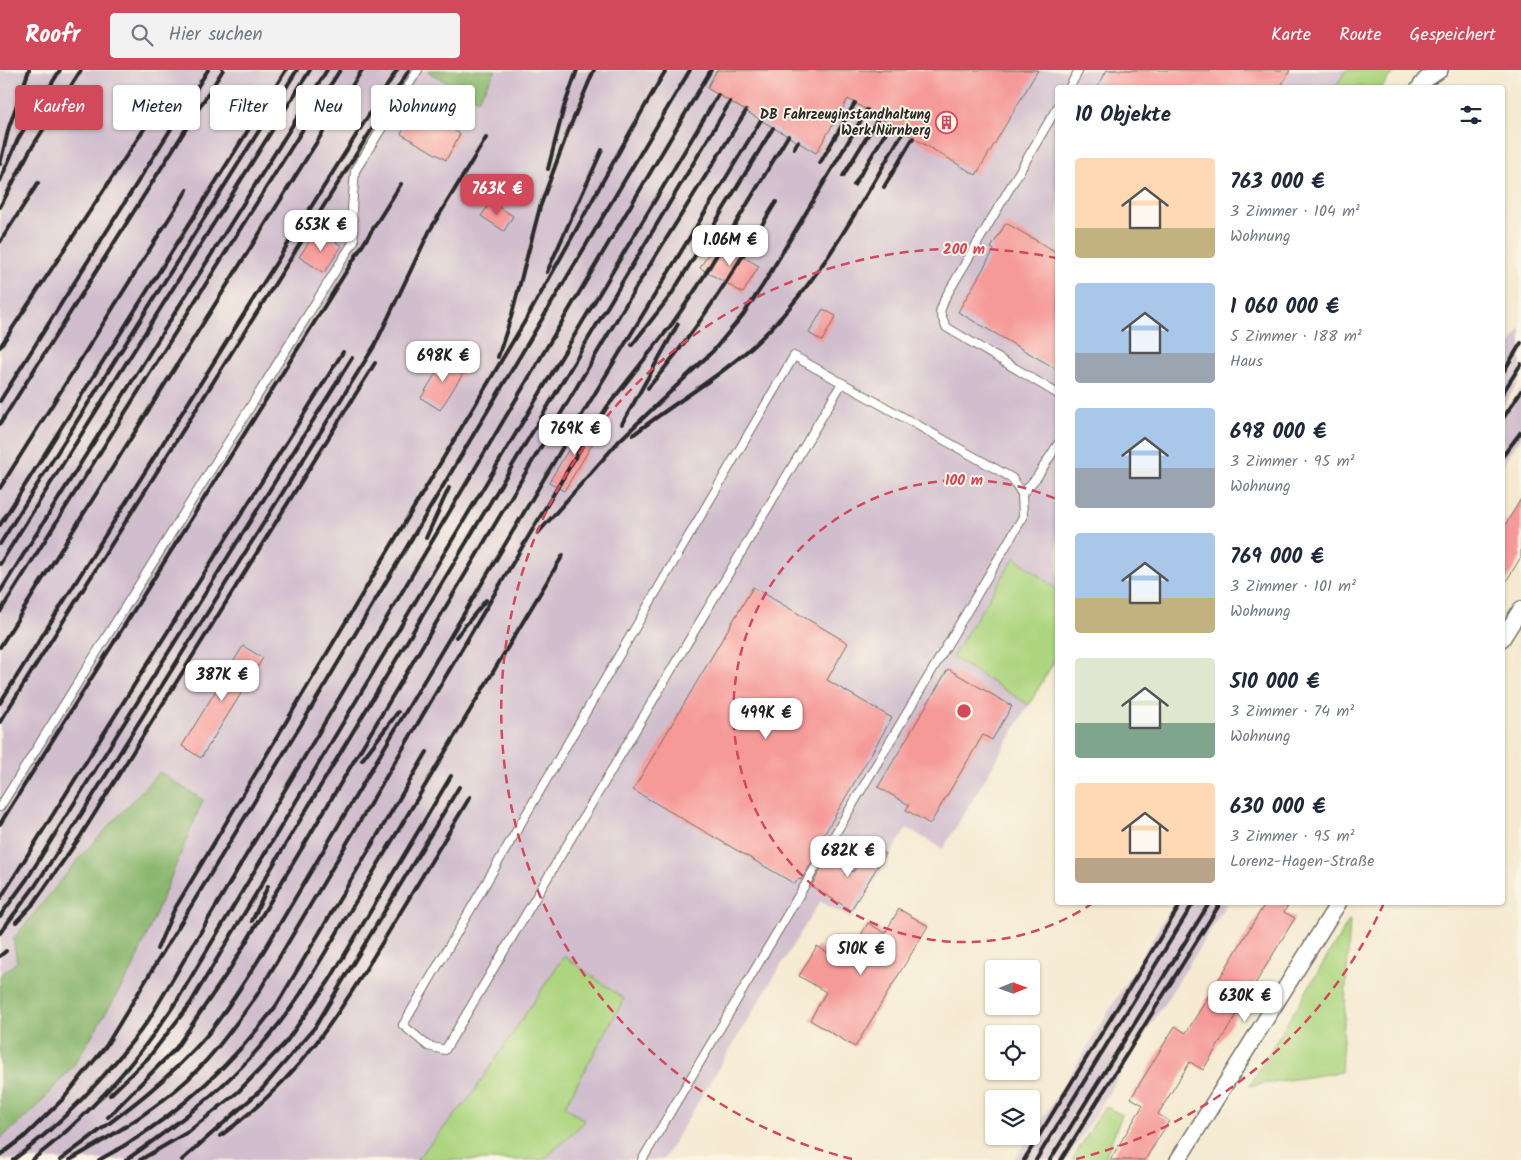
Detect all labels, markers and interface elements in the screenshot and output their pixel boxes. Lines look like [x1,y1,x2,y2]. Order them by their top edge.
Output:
search box [110,13,460,58]
text: Roofr [25,16,80,55]
text: Hier suchen [168,20,263,50]
icon: search [128,21,156,49]
text: Karte [1271,21,1311,50]
text: Route [1339,21,1382,50]
text: Gespeichert [1410,21,1496,50]
chip: Kaufen [15,85,103,130]
chip: Mieten [113,85,200,130]
chip: Filter [210,85,286,130]
chip: Neu [296,85,361,130]
chip: Wohnung [371,85,475,130]
text: 10 Objekte [1075,99,1171,132]
icon: filters [1457,101,1485,129]
place label: DB Fahrzeuginstandhaltung Werk Nürnberg [760,104,931,142]
building icon: DB Fahrzeuginstandhaltung Werk Nürnberg [935,110,959,134]
text: 763 000 € [1230,166,1325,199]
pin: 763K € [456,174,538,216]
text: 763K € [472,177,522,202]
icon: home [1115,178,1175,238]
text: 3 Zimmer · 104 m² [1230,199,1360,224]
pin: 653K € [280,210,362,252]
text: 653K € [295,213,347,238]
pin: 1.06M € [684,224,776,267]
text: Wohnung [1230,224,1291,249]
text: 1.06M € [703,228,757,253]
text: 200 m [943,238,985,262]
text: 1 060 000 € [1230,291,1339,324]
icon: home [1115,303,1175,363]
text: 5 Zimmer · 188 m² [1230,324,1362,349]
pin: 698K € [402,340,484,383]
text: 698K € [417,344,469,369]
text: Haus [1230,349,1263,374]
pin: 769K € [534,414,616,456]
text: 698 000 € [1230,416,1326,449]
text: 769K € [550,417,600,442]
icon: home [1115,428,1175,488]
text: 3 Zimmer · 95 m² [1230,449,1354,474]
text: 100 m [945,469,983,493]
text: Wohnung [1230,474,1291,499]
text: 769 000 € [1230,541,1324,574]
icon: home [1115,553,1175,613]
text: 3 Zimmer · 101 m² [1230,574,1356,599]
text: Wohnung [1230,599,1291,624]
pin: 387K € [181,660,263,702]
text: 387K € [196,663,248,688]
text: 510 000 € [1230,666,1320,699]
icon: home [1115,678,1175,738]
pin: 499K € [725,698,807,740]
text: 3 Zimmer · 74 m² [1230,699,1354,724]
text: 499K € [741,701,791,726]
centre of rings [955,702,973,720]
text: Wohnung [1230,724,1291,749]
text: 630 000 € [1230,791,1325,824]
icon: home [1115,803,1175,863]
text: 3 Zimmer · 95 m² [1230,824,1354,849]
pin: 682K € [807,836,889,878]
text: 682K € [821,839,875,864]
text: Lorenz-Hagen-Straße [1230,849,1374,874]
pin: 510K € [820,934,902,976]
text: 510K € [837,937,885,962]
north arrow [985,960,1040,1015]
map controls [985,960,1040,1145]
pin: 630K € [1204,980,1286,1023]
text: 630K € [1219,984,1271,1009]
button: locate [985,1025,1040,1080]
button: layers [985,1090,1040,1145]

